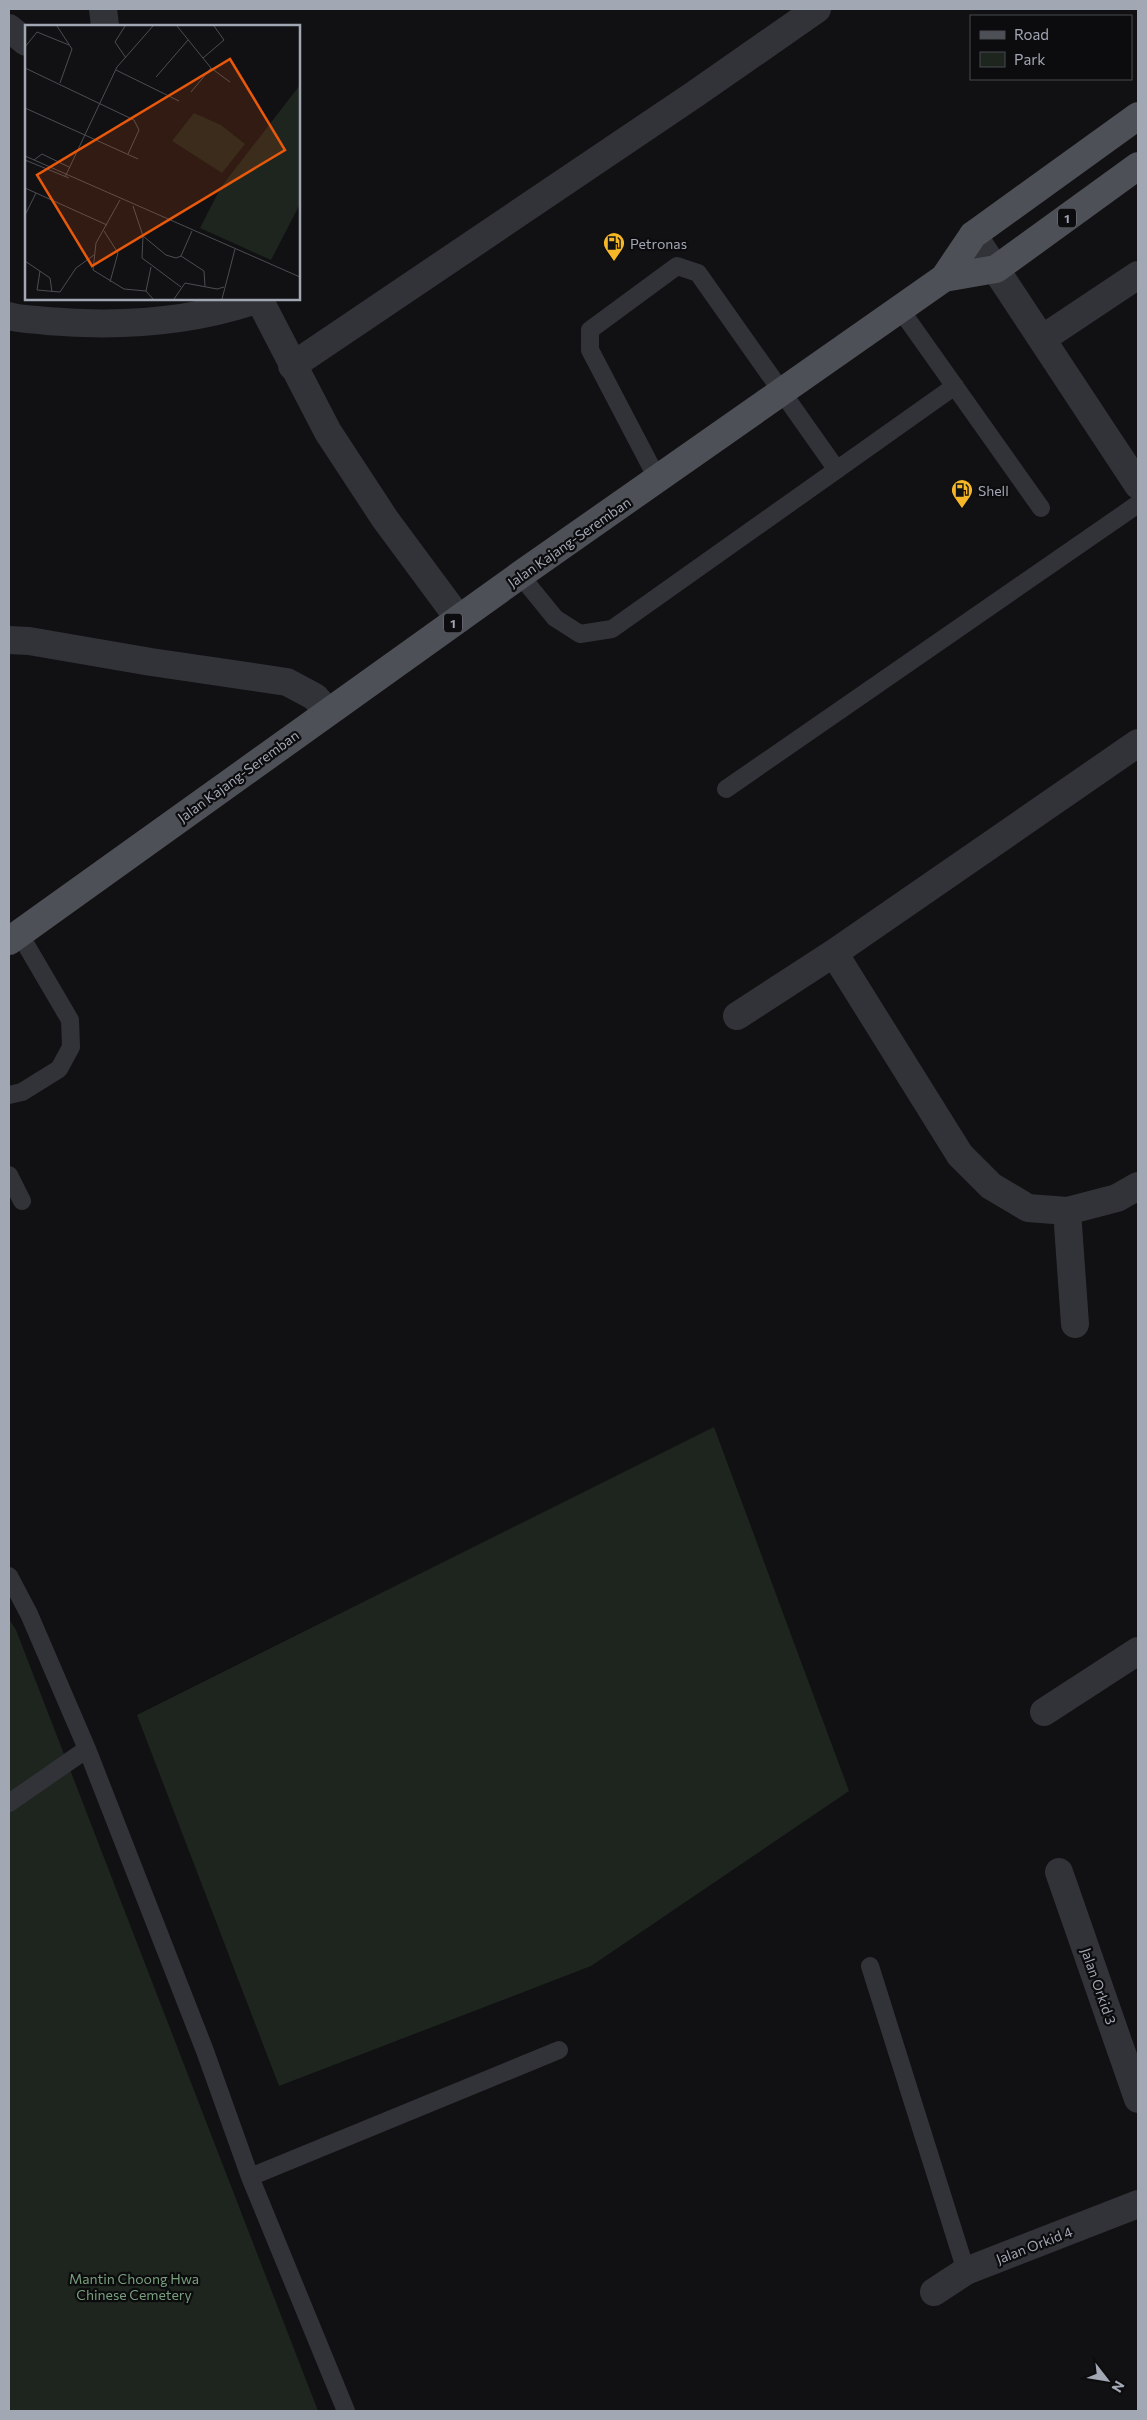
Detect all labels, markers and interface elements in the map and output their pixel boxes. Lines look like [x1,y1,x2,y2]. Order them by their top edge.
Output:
legend [970,15,1132,80]
inset map [25,25,300,300]
text: Road [1014,25,1049,43]
text: Park [1014,50,1045,68]
road number: 1 [1058,208,1076,228]
fuel station icon: Petronas [602,231,626,262]
place label: Petronas [630,235,687,252]
fuel station icon: Shell [950,478,974,509]
place label: Shell [978,482,1009,499]
street label: Jalan Kajang-Seremban [504,493,634,591]
road number: 1 [444,614,462,632]
street label: Jalan Kajang-Seremban [174,726,302,826]
street label: Jalan Orkid 3 [1078,1945,1120,2027]
street label: Jalan Orkid 4 [993,2222,1075,2267]
park label: Mantin Choong Hwa Chinese Cemetery [69,2270,199,2303]
north arrow [1082,2355,1132,2405]
text: N [1109,2378,1129,2396]

